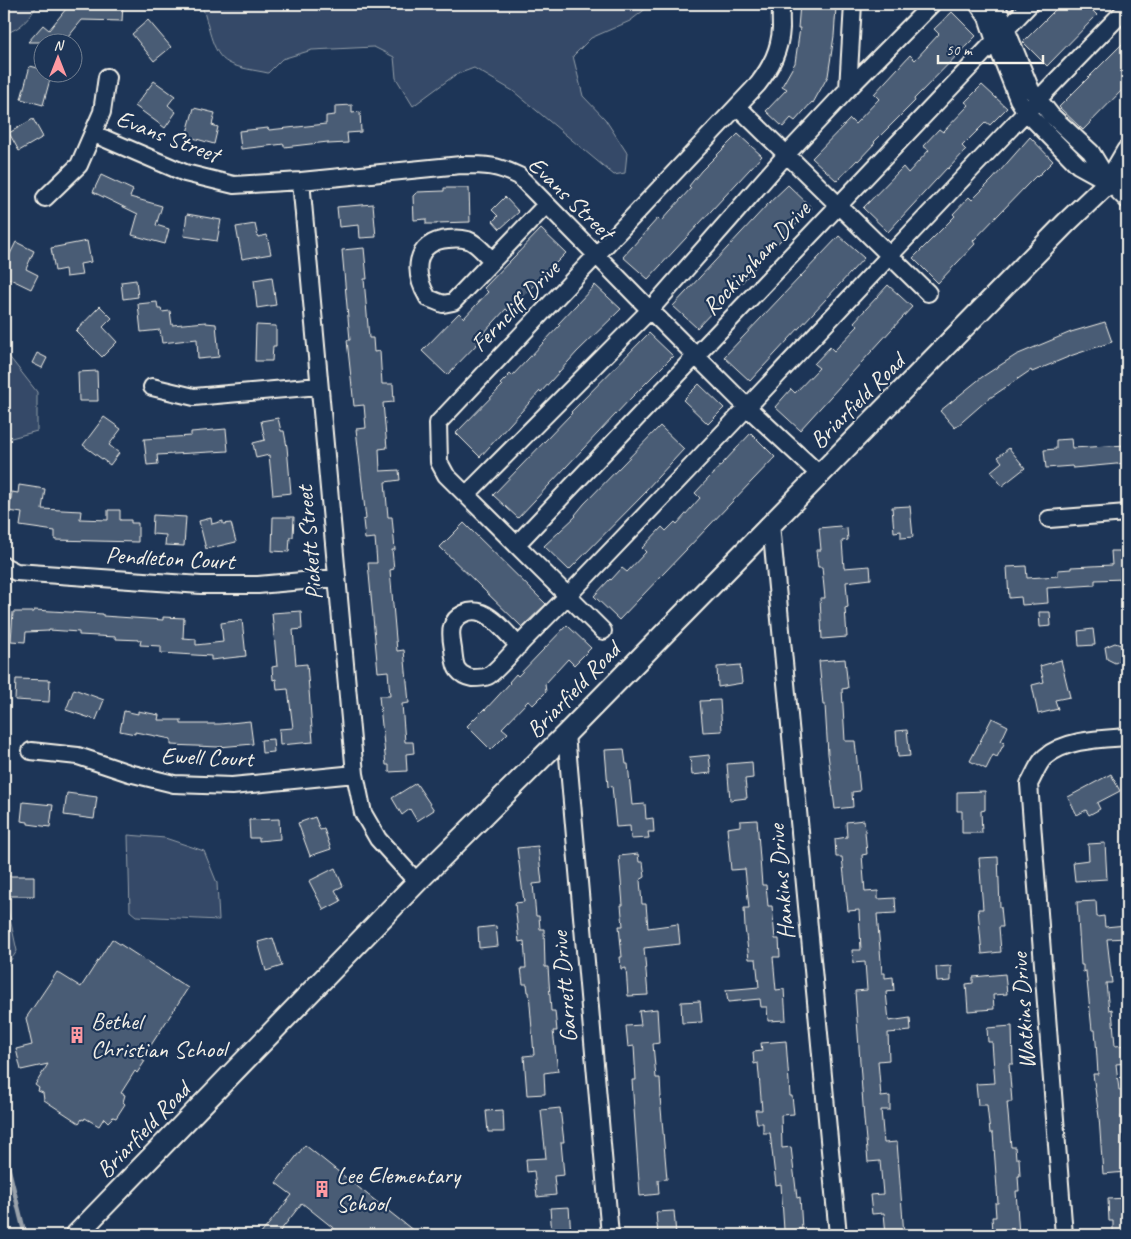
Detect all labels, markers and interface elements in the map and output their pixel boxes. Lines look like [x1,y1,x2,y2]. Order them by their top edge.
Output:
north arrow [32,32,82,82]
scale bar [938,32,1044,64]
text: N [54,37,65,54]
text: 50 m [946,41,973,60]
street label: Evans Street [112,103,227,170]
street label: Evans Street [522,150,622,248]
street label: Rockingham Drive [695,193,818,321]
street label: Ferncliff Drive [464,252,568,358]
street label: Briarfield Road [803,345,913,455]
street label: Pickett Street [289,483,329,601]
street label: Pendleton Court [105,540,237,576]
street label: Briarfield Road [520,633,629,744]
street label: Ewell Court [161,740,255,774]
street label: Hankins Drive [761,821,801,941]
street label: Garrett Drive [544,928,584,1044]
street label: Watkins Drive [1004,950,1042,1070]
place label: Bethel Christian School [91,1006,230,1064]
building icon: Bethel Christian School [67,1025,87,1045]
street label: Briarfield Road [90,1073,199,1184]
place label: Lee Elementary School [336,1160,462,1218]
building icon: Lee Elementary School [312,1179,332,1199]

